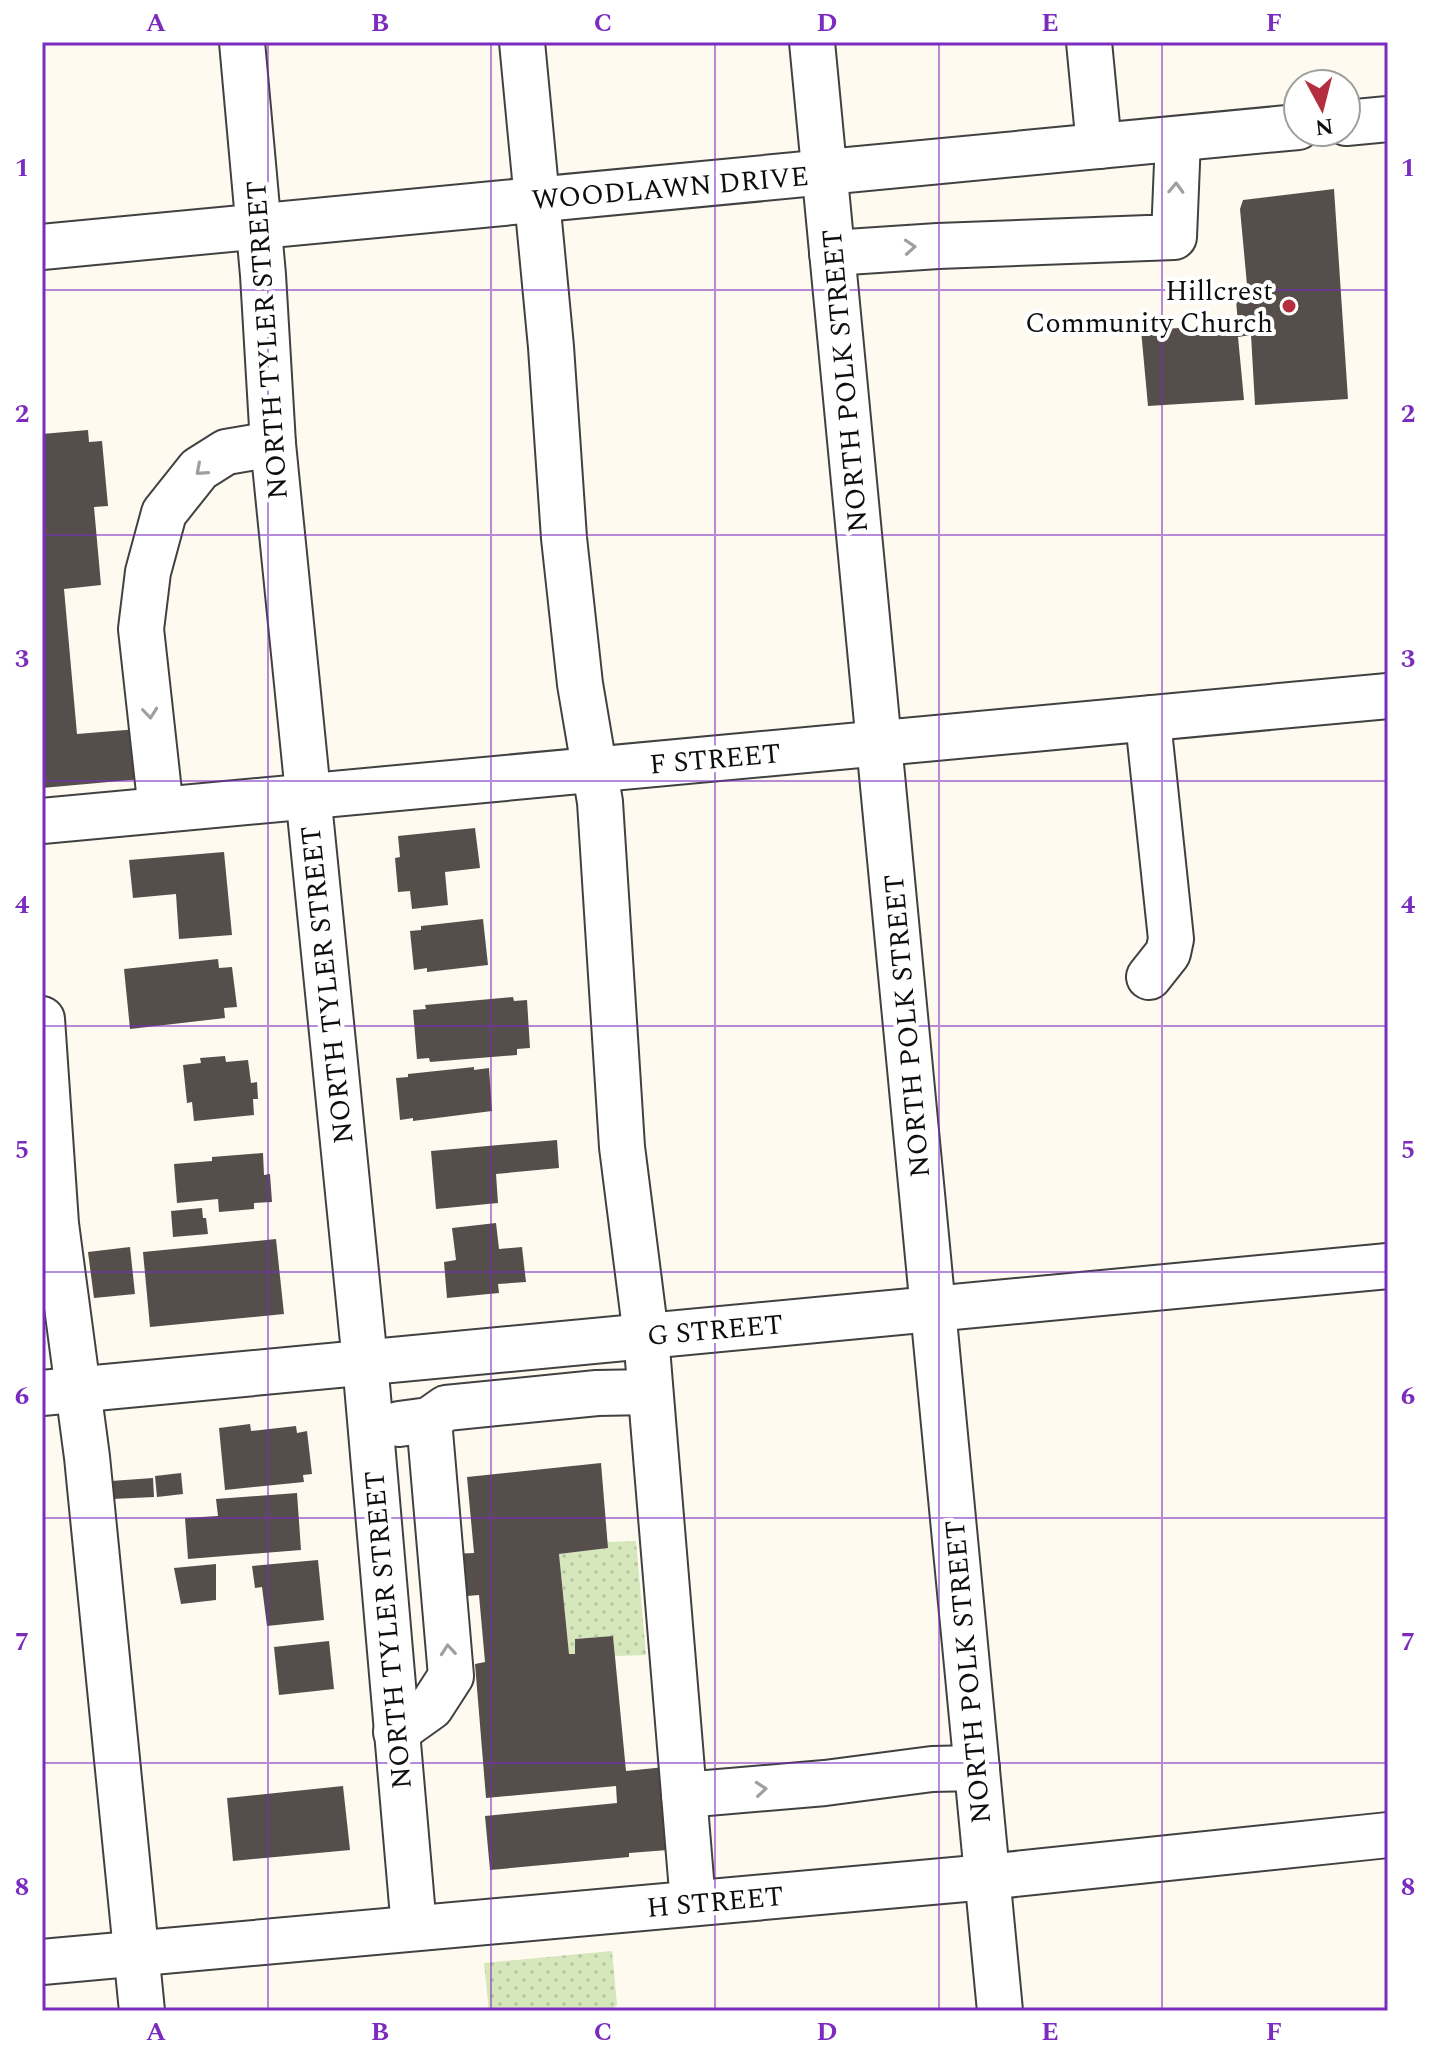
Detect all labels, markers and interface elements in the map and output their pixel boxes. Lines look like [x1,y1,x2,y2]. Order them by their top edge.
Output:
text: A [146,3,166,43]
text: B [371,3,389,43]
text: C [594,3,612,43]
text: D [817,3,837,43]
text: E [1041,3,1059,43]
text: F [1266,3,1282,43]
north arrow [1282,68,1362,148]
text: N [1313,109,1335,144]
text: 1 [15,148,29,188]
text: 1 [1401,148,1415,188]
street label: WOODLAWN DRIVE [530,155,810,222]
street label: NORTH TYLER STREET [235,179,300,501]
one-way arrow [1168,181,1185,194]
street label: NORTH POLK STREET [811,227,880,534]
one-way arrow [904,239,917,256]
place label: Hillcrest Community Church [1025,270,1273,345]
marker: Hillcrest Community Church [1280,297,1298,315]
text: 2 [15,394,29,434]
text: 2 [1401,394,1415,434]
one-way arrow [196,460,211,475]
text: 3 [15,639,29,679]
text: 3 [1401,639,1415,679]
one-way arrow [142,707,159,720]
street label: F STREET [648,732,783,787]
street label: NORTH TYLER STREET [289,824,366,1146]
street label: NORTH POLK STREET [873,872,942,1179]
text: 4 [15,885,30,925]
text: 4 [1401,885,1416,925]
text: 5 [15,1130,29,1170]
text: 5 [1401,1130,1415,1170]
street label: G STREET [645,1303,785,1358]
text: 6 [15,1376,29,1416]
text: 6 [1401,1376,1415,1416]
street label: NORTH TYLER STREET [353,1469,424,1791]
street label: NORTH POLK STREET [934,1518,1003,1825]
text: 7 [15,1622,29,1662]
text: 7 [1401,1622,1415,1662]
one-way arrow [440,1643,457,1656]
one-way arrow [755,1781,768,1798]
text: 8 [15,1867,29,1907]
text: 8 [1401,1867,1415,1907]
street label: H STREET [645,1875,785,1930]
text: A [146,2012,166,2052]
text: B [371,2012,389,2052]
text: C [594,2012,612,2052]
text: D [817,2012,837,2052]
text: E [1041,2012,1059,2052]
text: F [1266,2012,1282,2052]

